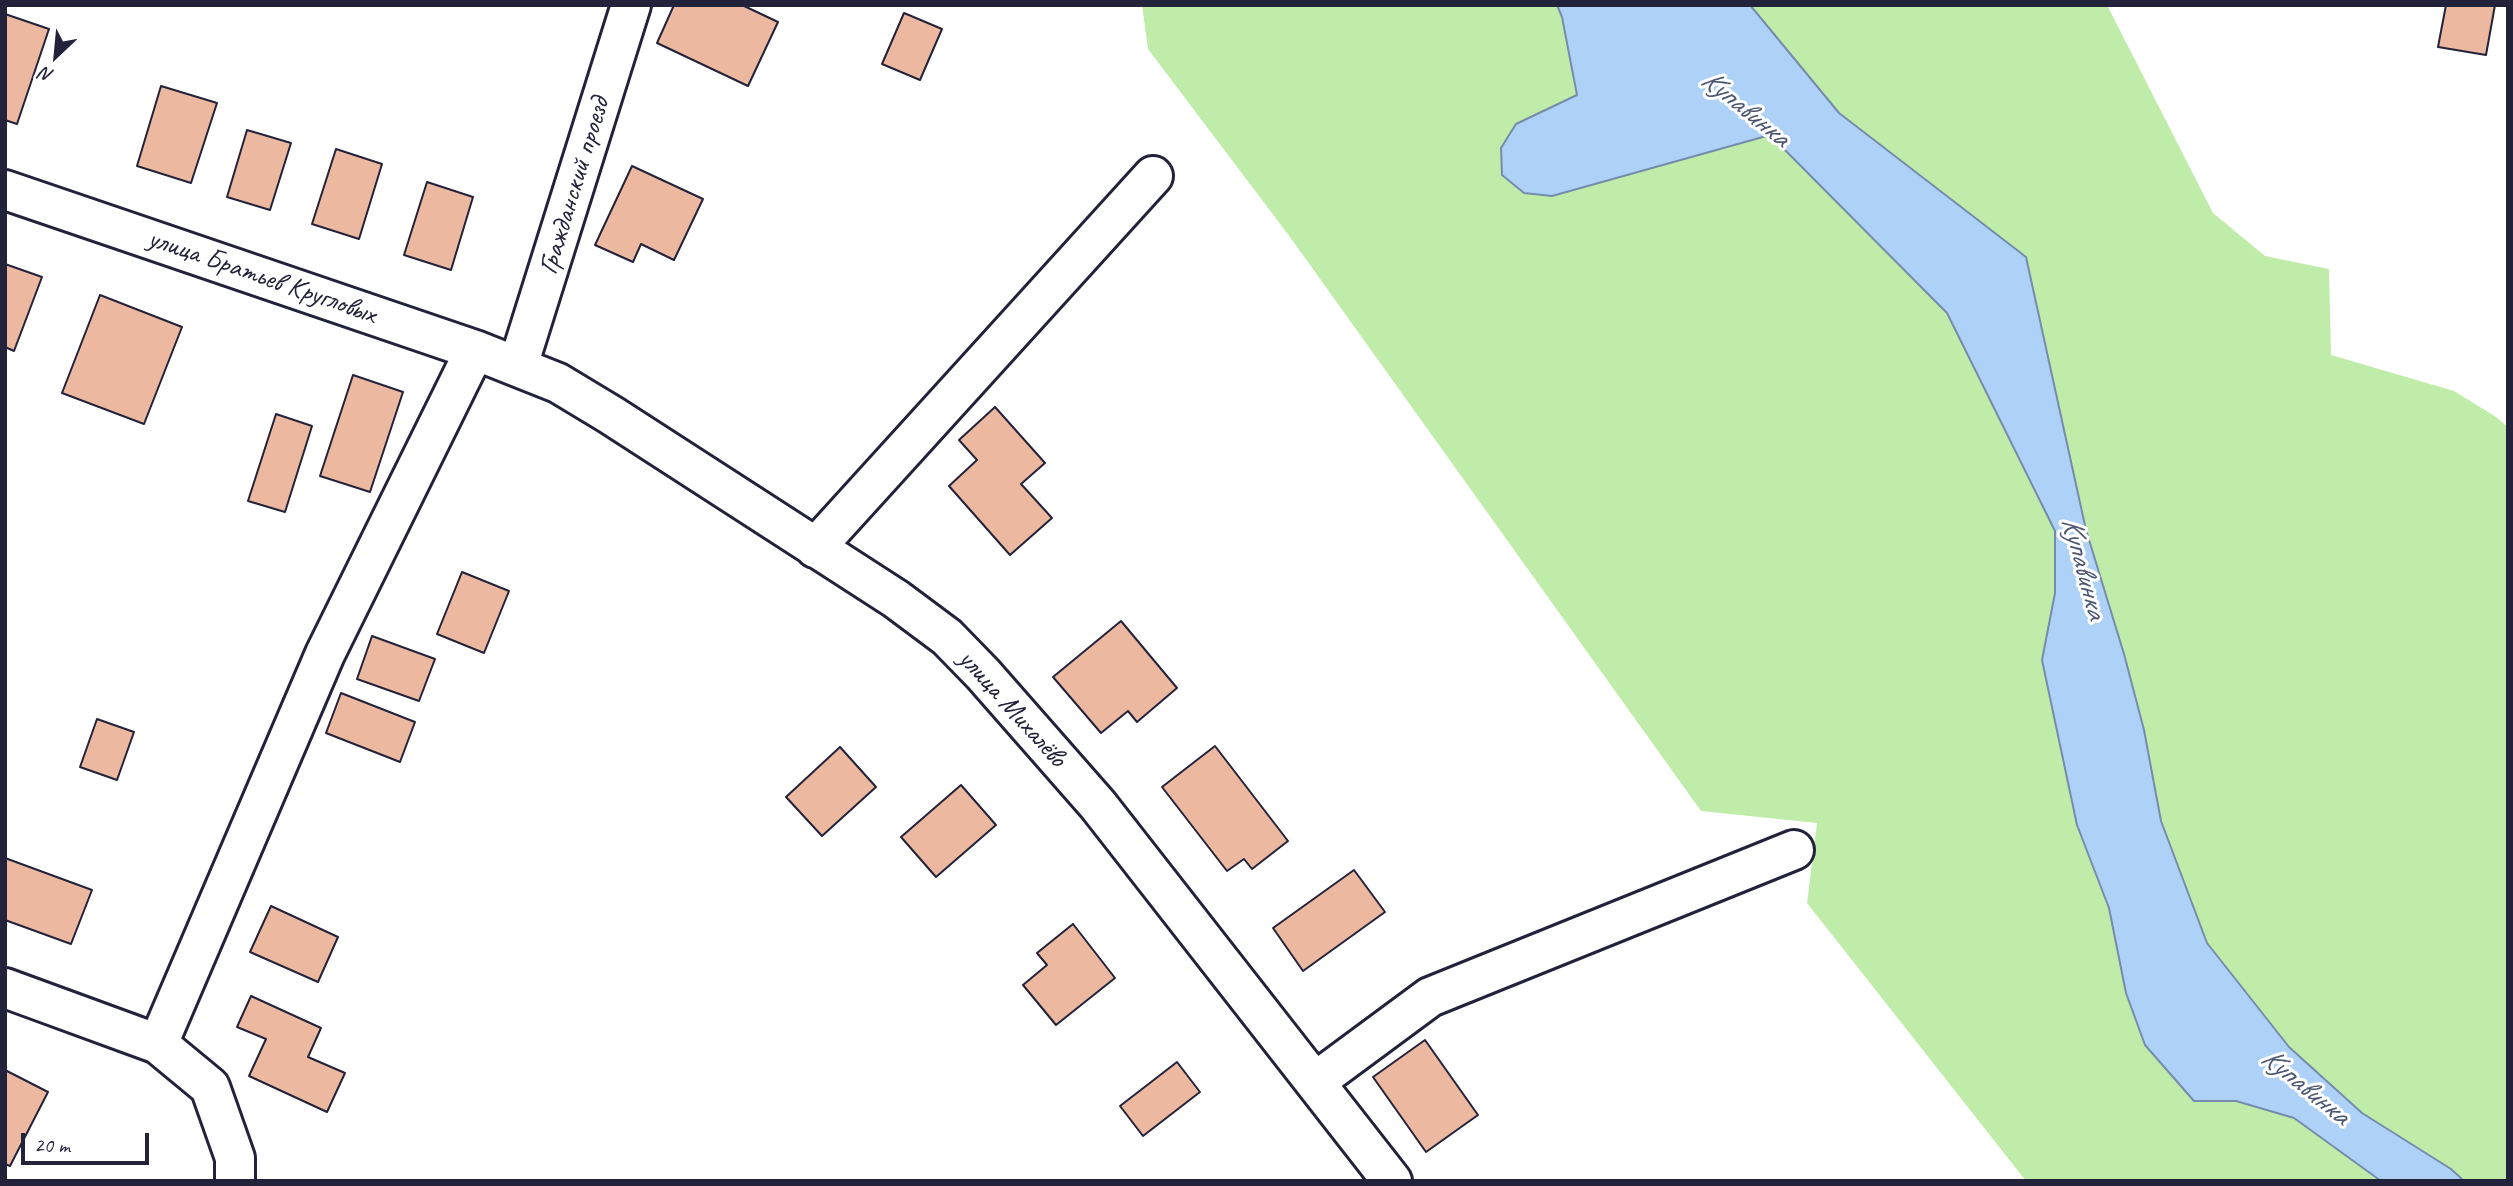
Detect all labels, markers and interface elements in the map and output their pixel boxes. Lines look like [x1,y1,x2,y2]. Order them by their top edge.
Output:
north arrow [21,21,91,91]
text: N [36,62,57,88]
water label: Купавинка [1693,62,1797,156]
street label: Гражданский проезд [532,94,618,278]
street label: улица Братьев Кругловых [143,222,381,332]
water label: Купавинка [2052,513,2114,623]
street label: улица Михалёво [950,643,1074,775]
water label: Купавинка [2253,1040,2357,1134]
scale bar [24,1120,152,1164]
text: 20 m [34,1132,70,1158]

